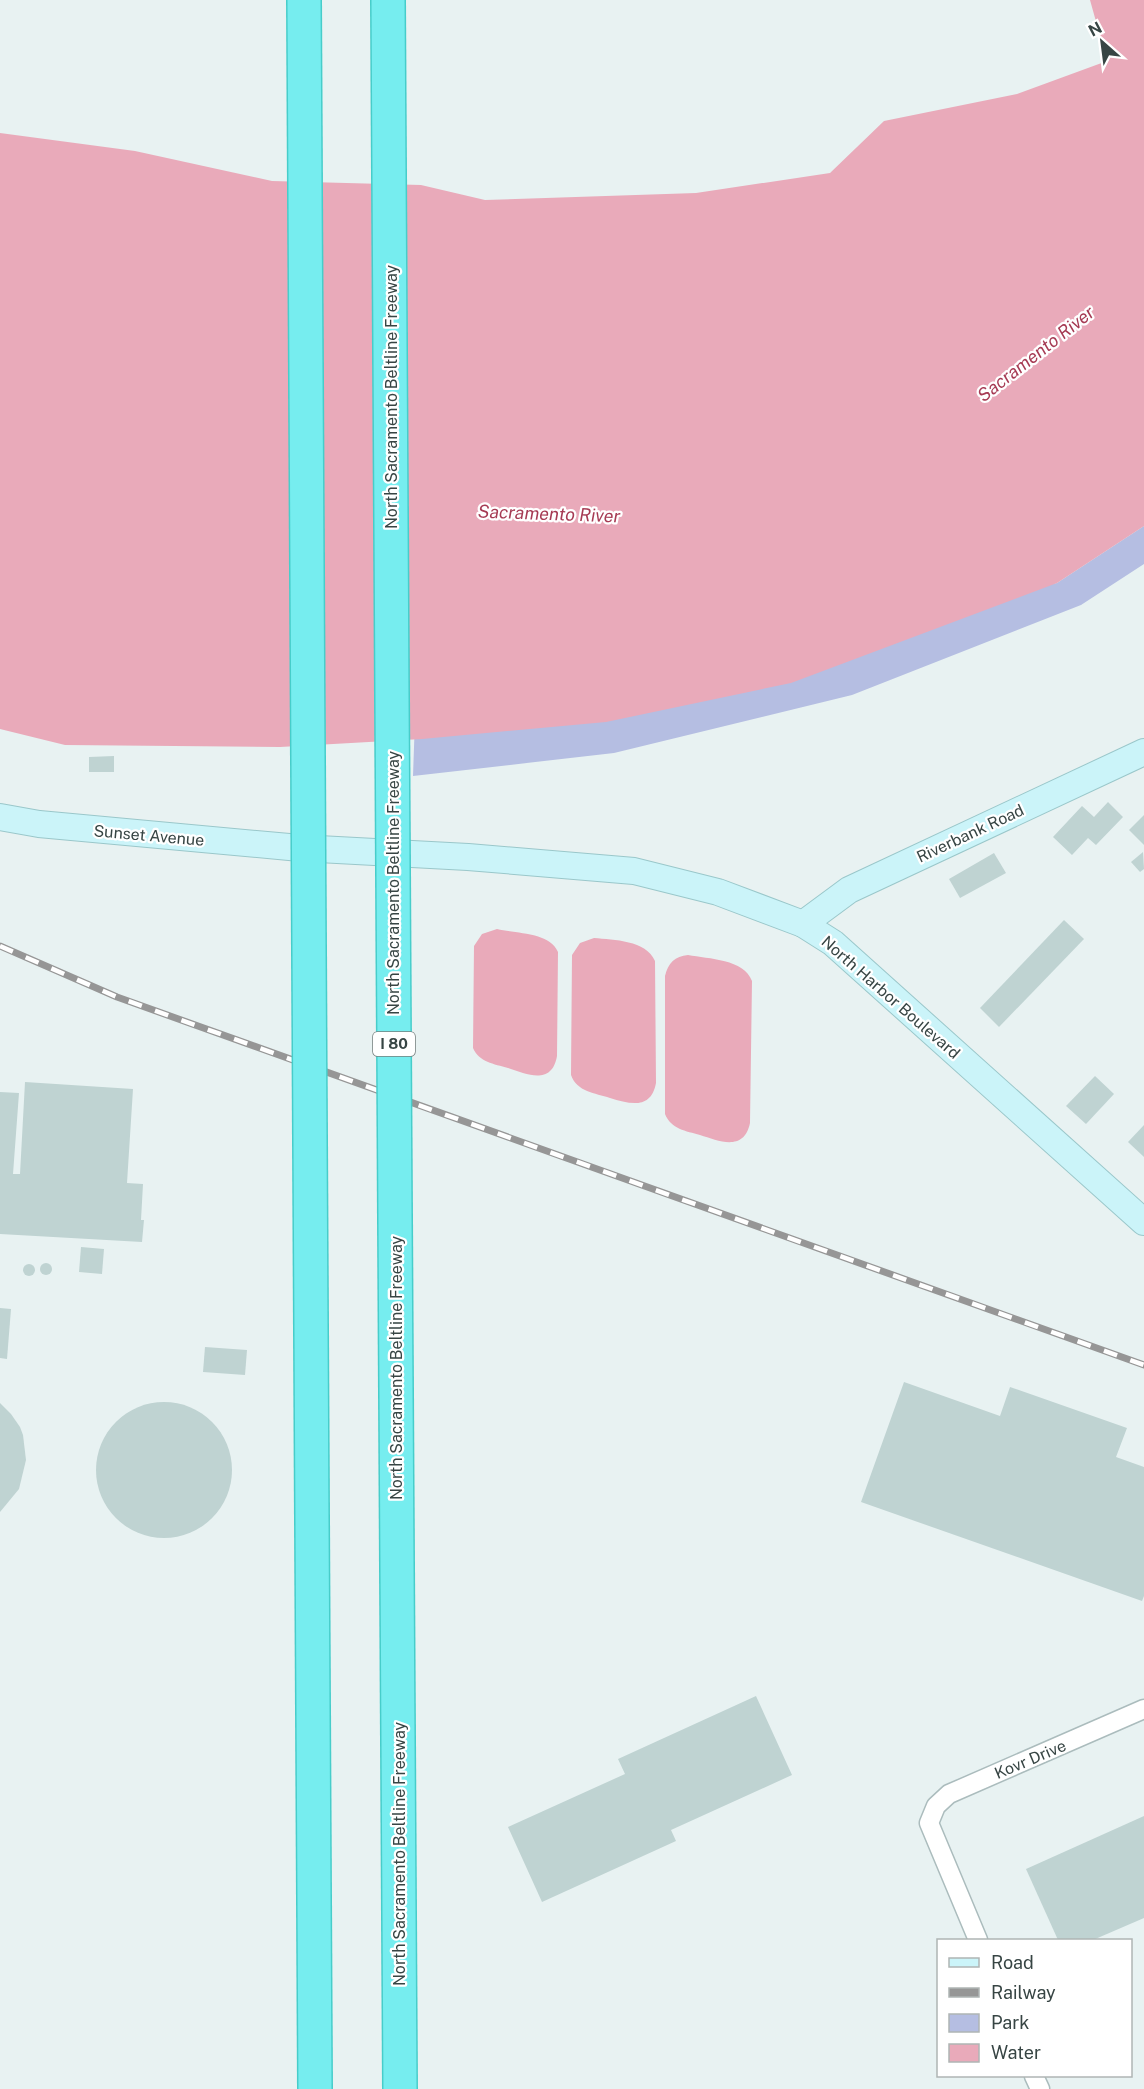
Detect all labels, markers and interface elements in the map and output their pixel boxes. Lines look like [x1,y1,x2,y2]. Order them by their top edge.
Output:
north arrow [1072,12,1132,72]
text: N [1085,18,1105,41]
street label: North Sacramento Beltline Freeway [382,264,401,529]
water label: Sacramento River [973,301,1099,406]
water label: Sacramento River [477,501,621,526]
street label: North Sacramento Beltline Freeway [384,750,403,1015]
street label: Riverbank Road [914,800,1027,867]
street label: Sunset Avenue [93,821,205,850]
street label: North Harbor Boulevard [818,932,964,1063]
road number: I 80 [373,1032,415,1056]
street label: North Sacramento Beltline Freeway [387,1235,406,1500]
street label: North Sacramento Beltline Freeway [390,1721,409,1986]
street label: Kovr Drive [992,1736,1069,1783]
legend [937,1939,1132,2077]
text: Road [991,1952,1034,1973]
text: Railway [991,1982,1056,2003]
text: Park [991,2012,1029,2033]
text: Water [991,2042,1041,2063]

